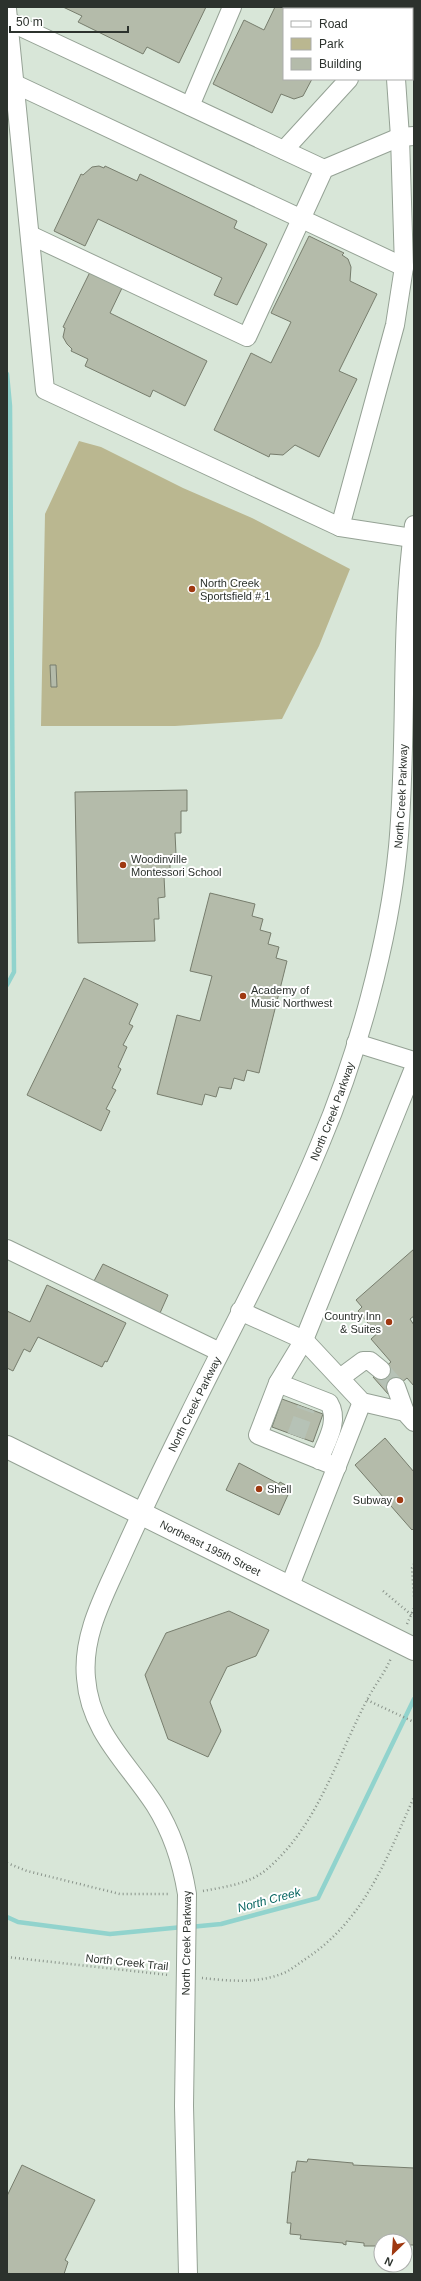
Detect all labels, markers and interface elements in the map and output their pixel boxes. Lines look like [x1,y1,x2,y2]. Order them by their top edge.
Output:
scale bar [10,8,128,34]
legend [283,8,413,80]
text: 50 m [16,15,43,29]
text: Road [319,17,348,31]
text: Park [319,37,345,51]
text: Building [319,57,362,71]
place label: North Creek Sportsfield # 1 [200,577,270,602]
marker: North Creek Sportsfield # 1 [187,584,197,594]
street label: North Creek Parkway [392,743,409,849]
place label: Woodinville Montessori School [131,853,222,878]
marker: Woodinville Montessori School [118,860,128,870]
place label: Academy of Music Northwest [251,984,332,1009]
marker: Academy of Music Northwest [238,991,248,1001]
street label: North Creek Parkway [308,1060,356,1162]
place label: Country Inn & Suites [324,1310,381,1335]
marker: Country Inn & Suites [384,1317,394,1327]
street label: North Creek Parkway [166,1354,223,1454]
place label: Shell [267,1483,291,1495]
marker: Shell [254,1484,264,1494]
place label: Subway [353,1494,392,1506]
marker: Subway [395,1495,405,1505]
street label: Northeast 195th Street [158,1518,263,1578]
water label: North Creek [236,1885,303,1915]
street label: North Creek Parkway [180,1889,193,1995]
street label: North Creek Trail [85,1952,169,1972]
north arrow [373,2233,413,2273]
text: N [383,2255,395,2269]

